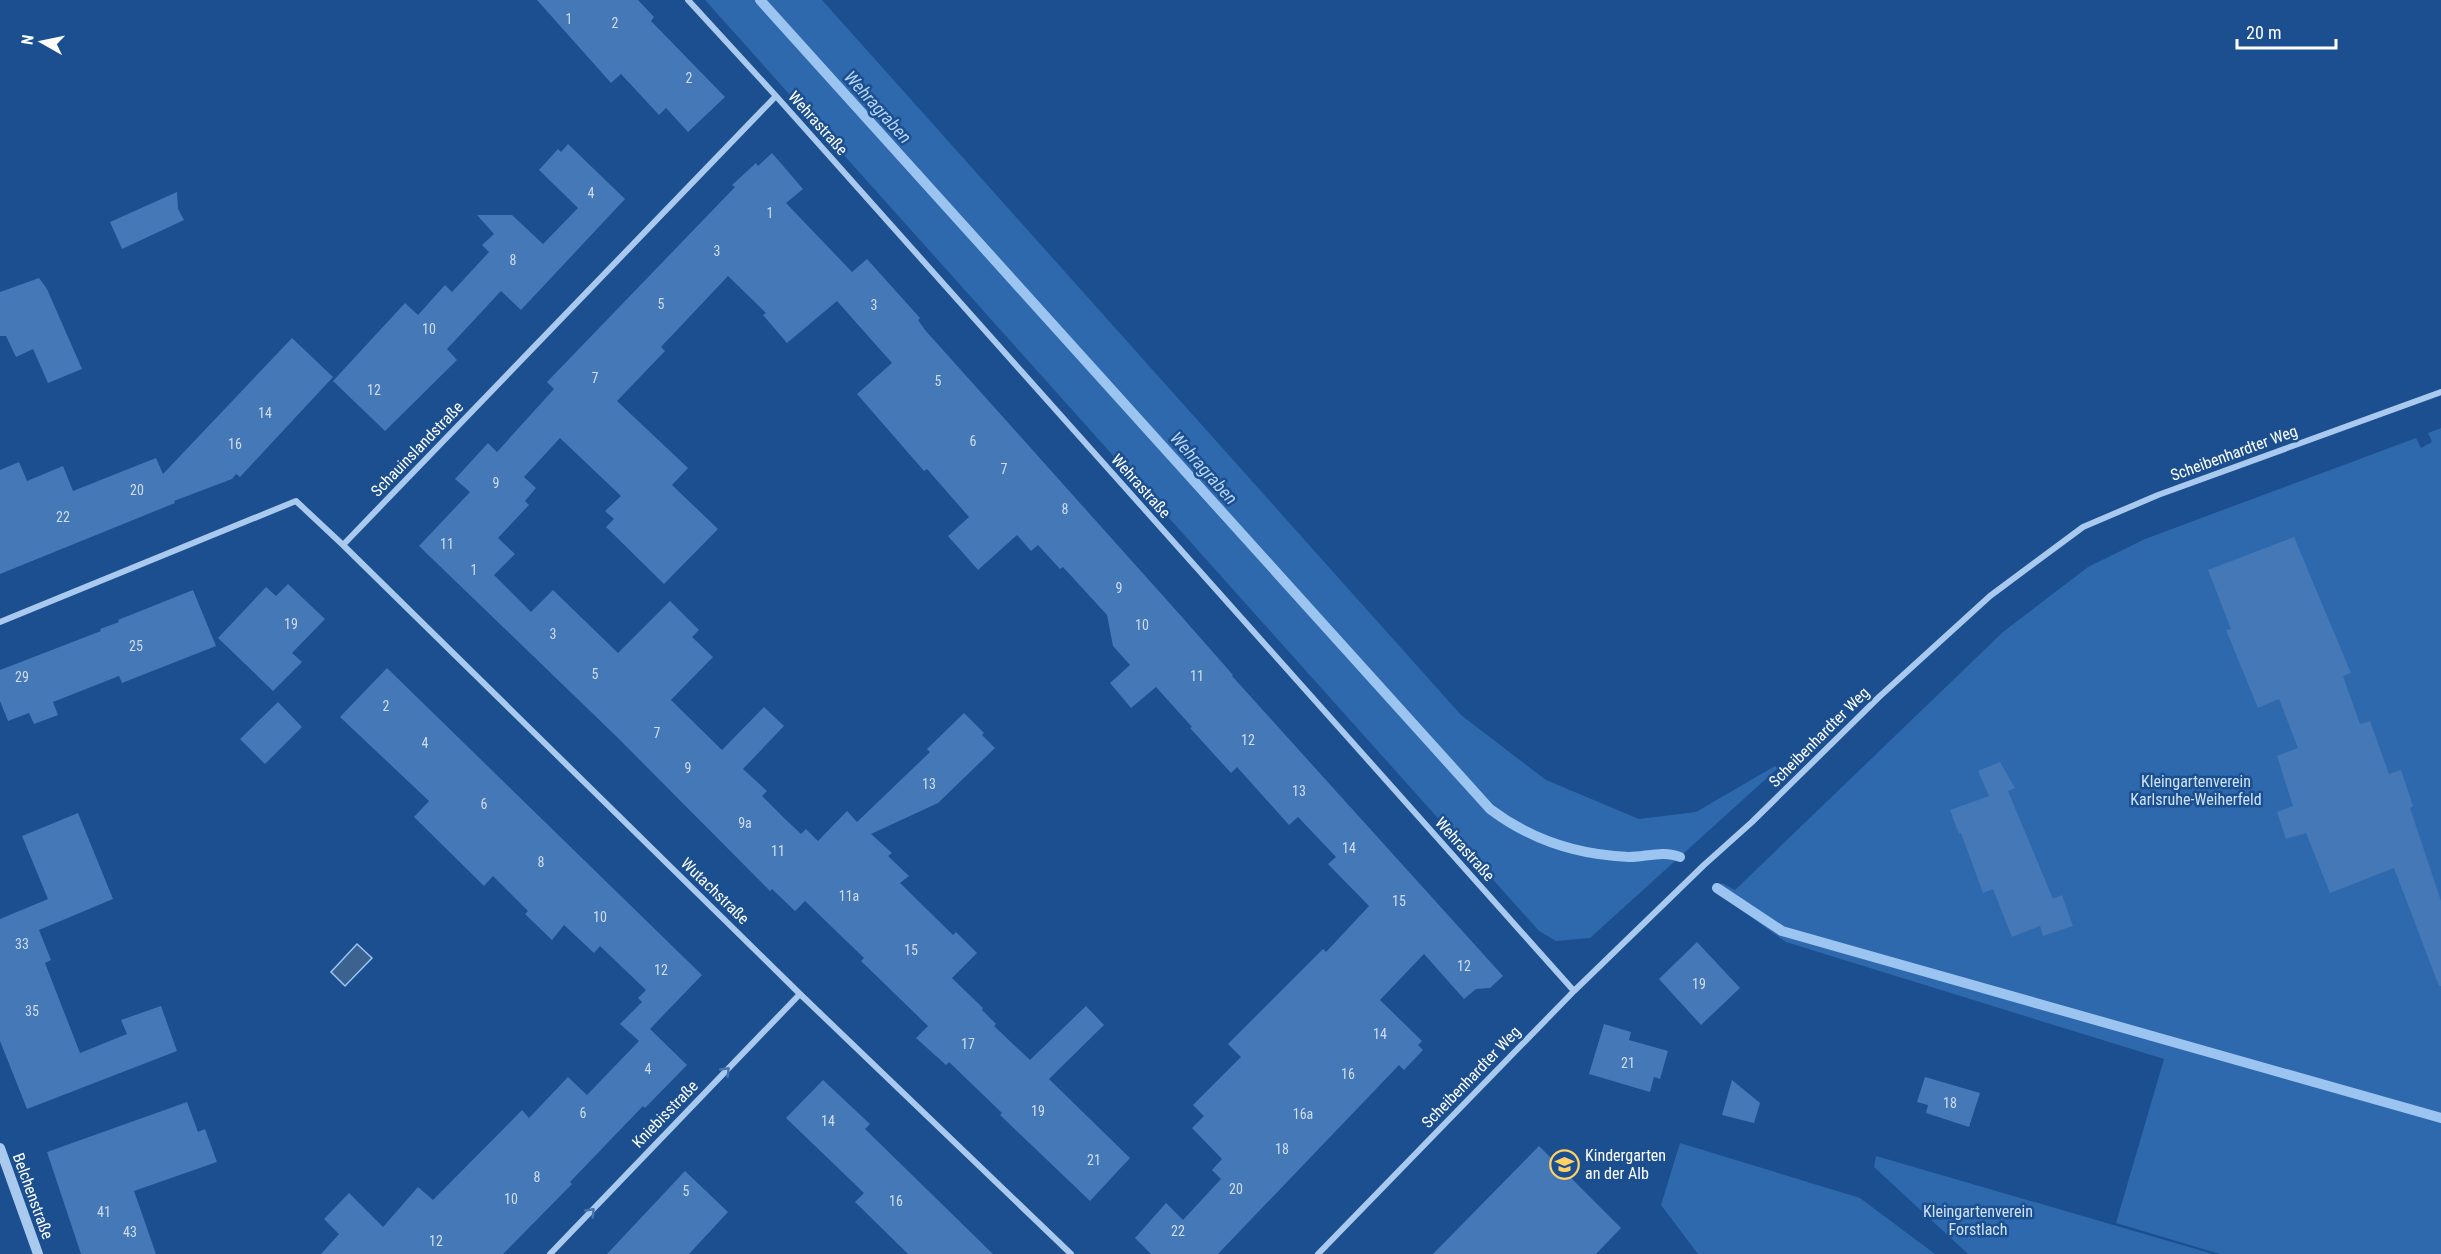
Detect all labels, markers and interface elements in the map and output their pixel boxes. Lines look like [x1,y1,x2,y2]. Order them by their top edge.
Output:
house number: 1 [566,11,572,27]
north arrow [12,12,72,72]
scale bar [2237,12,2336,50]
house number: 2 [612,15,619,31]
text: 20 m [2246,22,2281,43]
text: N [18,33,38,46]
water label: Wehragraben [840,66,916,148]
house number: 2 [686,70,693,86]
street label: Wehrastraße [784,87,852,159]
house number: 4 [588,185,595,201]
house number: 1 [767,205,773,221]
house number: 3 [714,243,720,259]
house number: 8 [510,252,517,268]
house number: 5 [658,296,665,312]
house number: 3 [871,297,877,313]
house number: 10 [422,321,436,337]
house number: 7 [592,370,599,386]
house number: 5 [935,373,942,389]
house number: 12 [367,382,381,398]
street label: Schauinslandstraße [367,398,467,500]
house number: 14 [258,405,272,421]
street label: Scheibenhardter Weg [2168,421,2300,485]
water label: Wehragraben [1166,427,1242,509]
house number: 6 [970,433,977,449]
house number: 16 [228,436,242,452]
street label: Wehrastraße [1107,450,1175,522]
house number: 7 [1001,461,1008,477]
house number: 9 [493,475,499,491]
house number: 20 [130,482,144,498]
house number: 8 [1062,501,1069,517]
house number: 22 [56,509,70,525]
house number: 11 [440,536,454,552]
house number: 1 [471,562,477,578]
house number: 9 [1116,580,1122,596]
house number: 19 [284,616,298,632]
house number: 10 [1135,617,1149,633]
house number: 3 [550,626,556,642]
house number: 25 [129,638,143,654]
house number: 5 [592,666,599,682]
house number: 11 [1190,668,1204,684]
house number: 29 [15,669,29,685]
street label: Scheibenhardter Weg [1765,683,1873,791]
house number: 2 [383,698,390,714]
house number: 7 [654,725,661,741]
house number: 12 [1241,732,1255,748]
house number: 4 [422,735,429,751]
house number: 9 [685,760,691,776]
park label: Kleingartenverein Karlsruhe-Weiherfeld [2130,772,2262,809]
house number: 13 [922,776,936,792]
house number: 13 [1292,783,1306,799]
house number: 6 [481,796,488,812]
street label: Wehrastraße [1431,813,1499,885]
house number: 9a [738,815,752,831]
house number: 14 [1342,840,1356,856]
house number: 11 [771,843,785,859]
house number: 8 [538,854,545,870]
street label: Wutachstraße [677,854,753,928]
house number: 11a [839,888,859,904]
house number: 15 [1392,893,1406,909]
house number: 10 [593,909,607,925]
house number: 33 [15,936,29,952]
house number: 15 [904,942,918,958]
house number: 12 [1457,958,1471,974]
house number: 12 [654,962,668,978]
house number: 19 [1692,976,1706,992]
house number: 35 [25,1003,39,1019]
street label: Scheibenhardter Weg [1418,1022,1524,1132]
house number: 14 [1373,1026,1387,1042]
house number: 17 [961,1036,975,1052]
house number: 21 [1621,1055,1635,1071]
house number: 4 [645,1061,652,1077]
house number: 16 [1341,1066,1355,1082]
one-way arrow [718,1068,729,1079]
street label: Kniebisstraße [628,1076,702,1152]
house number: 18 [1943,1095,1957,1111]
house number: 19 [1031,1103,1045,1119]
house number: 6 [580,1105,587,1121]
house number: 16a [1293,1106,1313,1122]
house number: 14 [821,1113,835,1129]
house number: 18 [1275,1141,1289,1157]
place label: Kindergarten an der Alb [1585,1146,1666,1183]
school or university icon: Kindergarten an der Alb [1548,1148,1580,1180]
street label: Belchenstraße [9,1150,57,1242]
house number: 21 [1087,1152,1101,1168]
house number: 8 [534,1169,541,1185]
house number: 20 [1229,1181,1243,1197]
house number: 5 [683,1183,690,1199]
house number: 10 [504,1191,518,1207]
house number: 16 [889,1193,903,1209]
park label: Kleingartenverein Forstlach [1923,1202,2033,1239]
house number: 41 [97,1204,111,1220]
one-way arrow [583,1208,594,1219]
house number: 22 [1171,1223,1185,1239]
house number: 43 [123,1224,137,1240]
house number: 12 [429,1233,443,1249]

